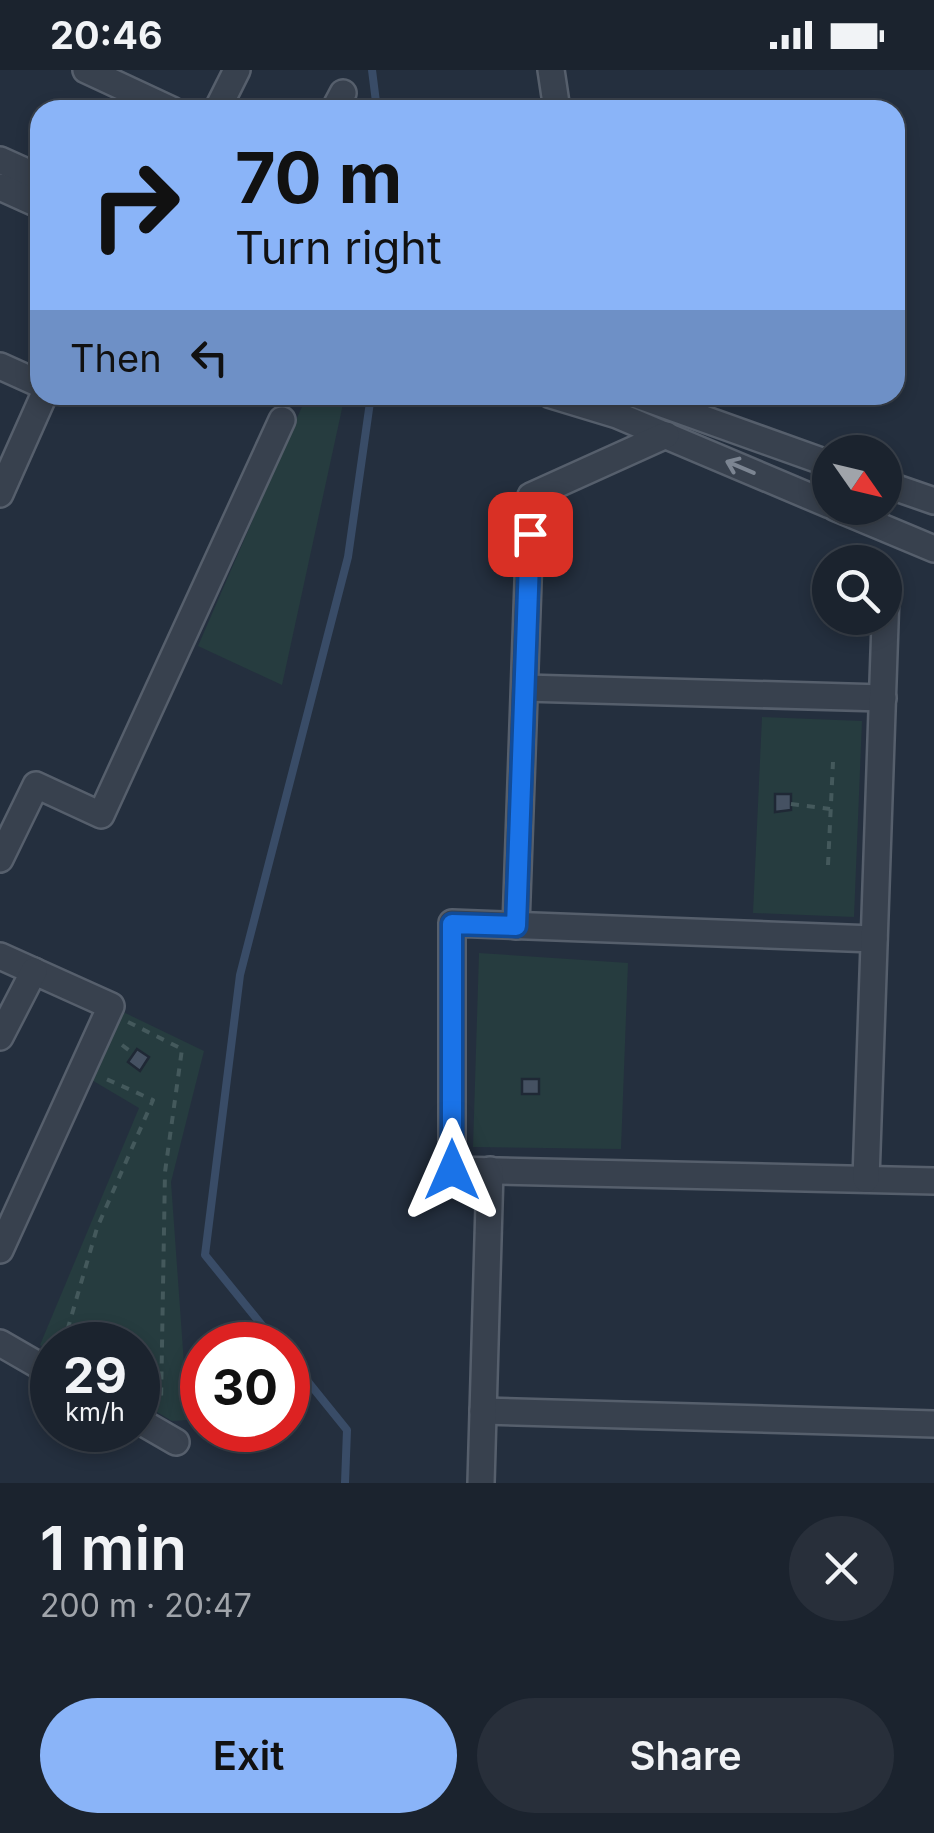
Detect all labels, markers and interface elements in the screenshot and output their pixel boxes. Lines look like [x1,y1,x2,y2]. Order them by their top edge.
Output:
text: 20:46 [50,12,163,58]
text: 70 m [235,135,402,220]
icon: right [70,140,200,270]
text: Turn right [235,220,442,275]
icon: left [182,330,237,385]
text: Then [70,335,162,381]
north arrow [812,435,902,525]
map controls [812,435,902,635]
one-way arrow [725,457,756,475]
pin [488,492,573,577]
icon: arrive [503,507,558,562]
button: search [812,545,902,635]
position arrow [400,1118,504,1222]
speed limit sign: 30 [180,1322,310,1452]
text: 29 [63,1345,127,1405]
text: km/h [65,1397,125,1427]
text: 1 min [40,1512,187,1584]
button: close [789,1516,894,1621]
text: 200 m · 20:47 [40,1586,252,1625]
button: Exit [40,1698,457,1813]
button: Share [477,1698,894,1813]

